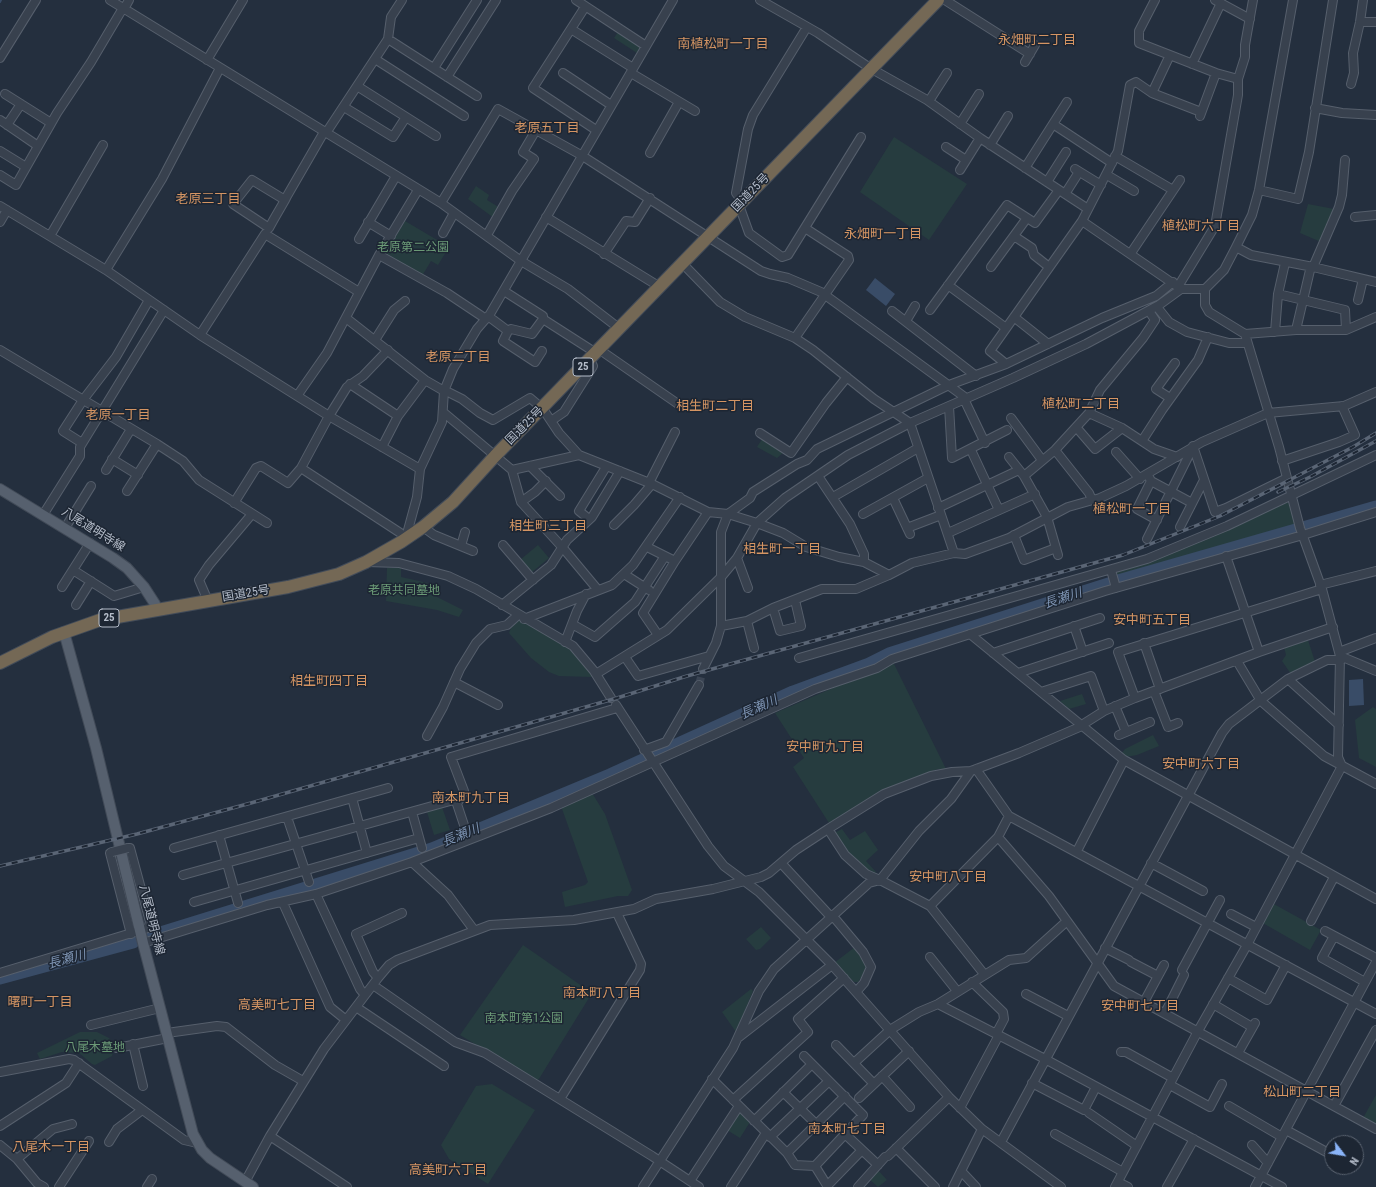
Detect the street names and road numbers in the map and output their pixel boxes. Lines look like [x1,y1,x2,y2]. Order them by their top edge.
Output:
street label: 国道25号 [729,171,773,215]
road number: 25 [573,358,593,376]
street label: 国道25号 [503,404,547,448]
street label: 八尾道明寺線 [59,505,127,555]
street label: 国道25号 [221,583,271,605]
road number: 25 [99,609,119,627]
street label: 八尾道明寺線 [135,883,167,957]

